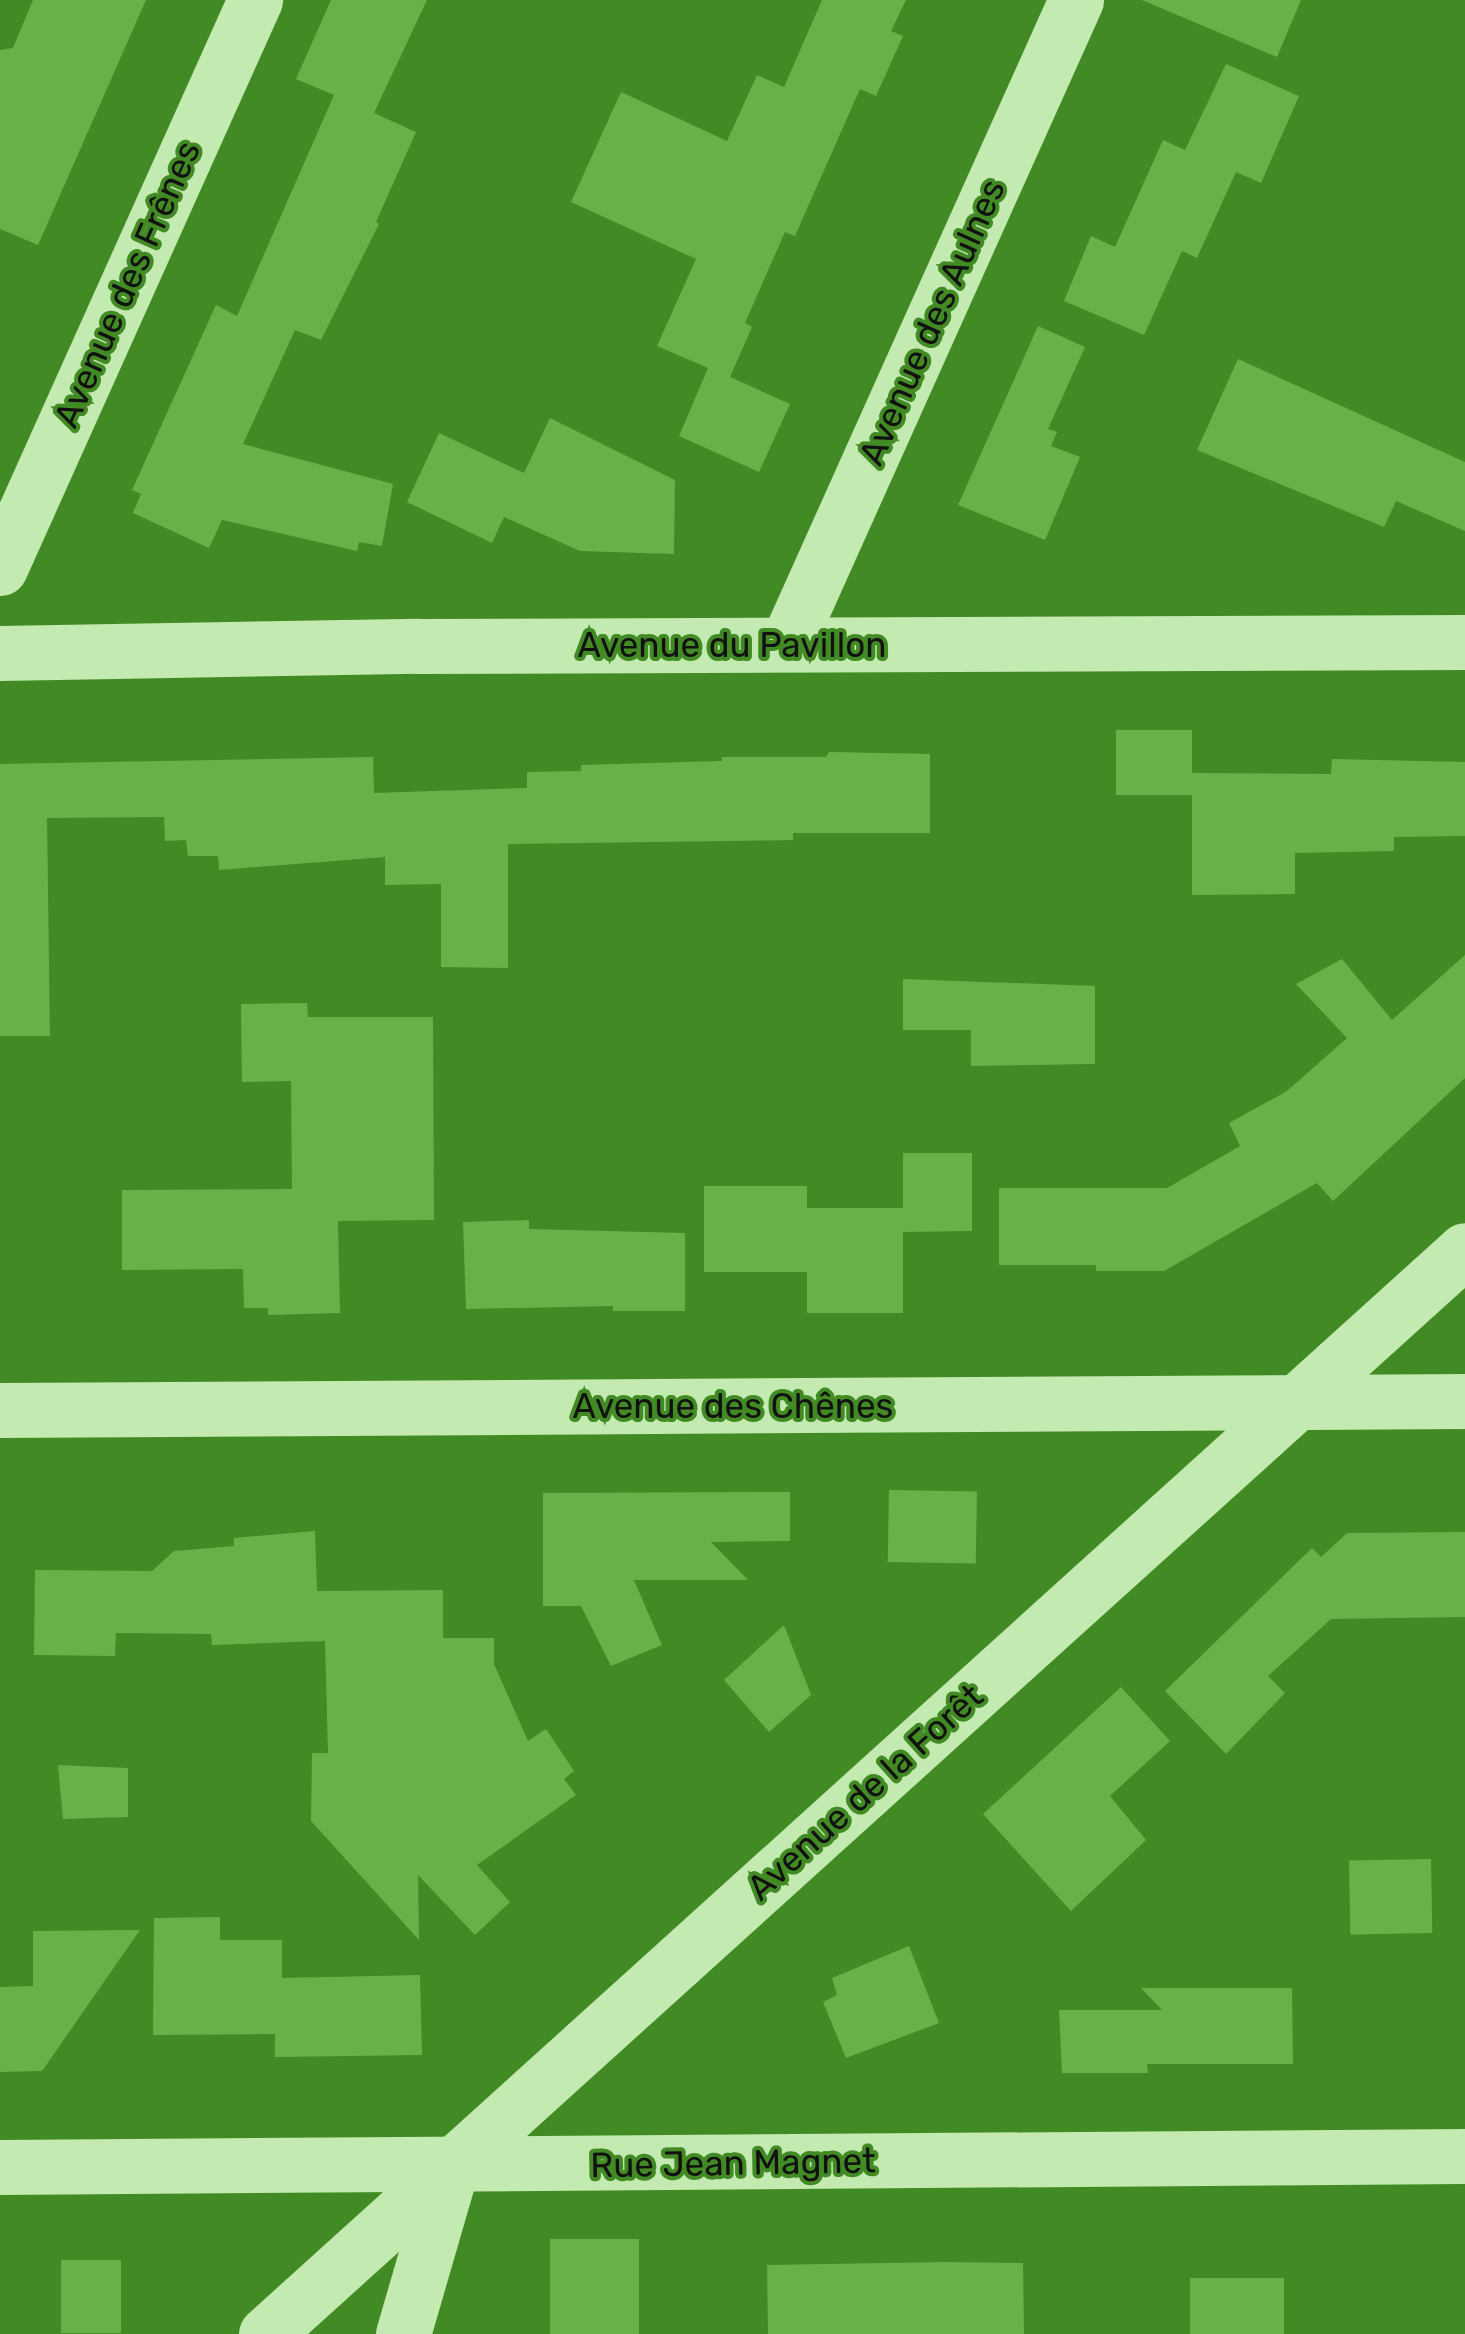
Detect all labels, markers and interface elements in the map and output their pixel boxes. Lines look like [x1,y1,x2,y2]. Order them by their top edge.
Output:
street label: Avenue des Frênes [45,134,209,434]
street label: Avenue des Aulnes [850,172,1014,472]
street label: Avenue du Pavillon [578,624,886,666]
street label: Avenue des Chênes [573,1385,893,1427]
street label: Avenue de la Forêt [738,1675,992,1909]
street label: Rue Jean Magnet [590,2140,876,2186]

